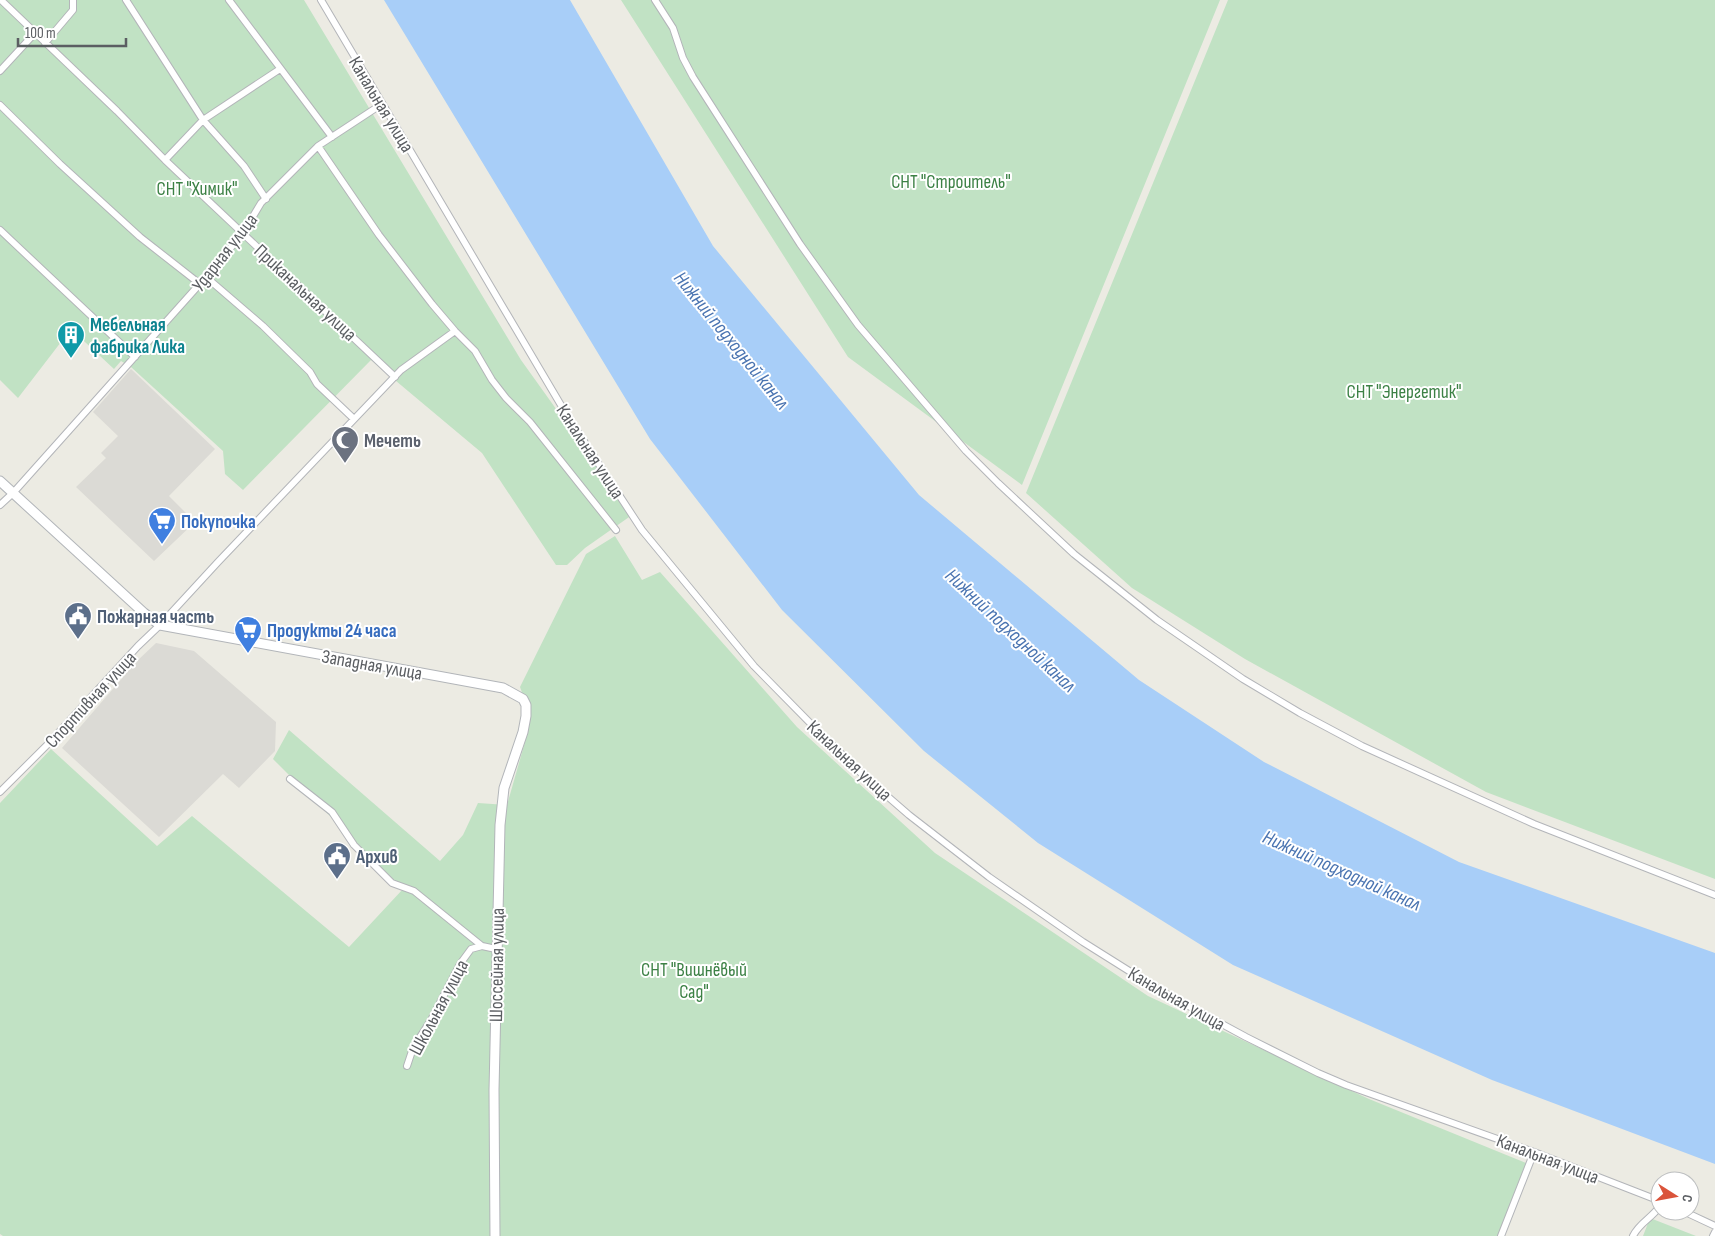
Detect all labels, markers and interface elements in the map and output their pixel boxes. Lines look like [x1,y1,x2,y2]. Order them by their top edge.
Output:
scale bar [18,15,125,47]
text: 100 m [25,24,56,43]
street label: Канальная улица [343,53,418,157]
park label: СНТ "Строитель" [891,171,1011,194]
park label: СНТ "Химик" [157,178,237,201]
street label: Ударная улица [187,209,263,297]
street label: Приканальная улица [249,240,361,346]
water label: Нижний подходной канал [668,267,794,415]
place label: Мебельная фабрика Лика [90,314,185,359]
building icon: Мебельная фабрика Лика [56,320,86,359]
park label: СНТ "Энергетик" [1347,381,1461,404]
street label: Канальная улица [551,400,629,503]
mosque icon: Мечеть [330,425,360,464]
place label: Мечеть [364,430,421,453]
supermarket icon: Покупочка [147,506,177,545]
place label: Покупочка [181,511,256,534]
water label: Нижний подходной канал [940,564,1081,698]
public building icon: Пожарная часть [63,601,93,640]
place label: Пожарная часть [97,606,214,629]
supermarket icon: Продукты 24 часа [233,615,263,654]
place label: Продукты 24 часа [267,620,396,643]
street label: Западная улица [320,645,424,686]
street label: Спортивная улица [40,647,142,753]
street label: Канальная улица [802,716,896,806]
water label: Нижний подходной канал [1259,825,1424,917]
public building icon: Архив [322,841,352,880]
place label: Архив [355,846,398,869]
street label: Шоссейная улица [485,908,510,1022]
street label: Школьная улица [405,956,474,1059]
park label: СНТ "Вишнёвый Сад" [641,959,747,1004]
street label: Канальная улица [1124,962,1229,1036]
street label: Канальная улица [1493,1129,1602,1189]
north arrow [1650,1171,1700,1221]
text: С [1678,1193,1696,1204]

